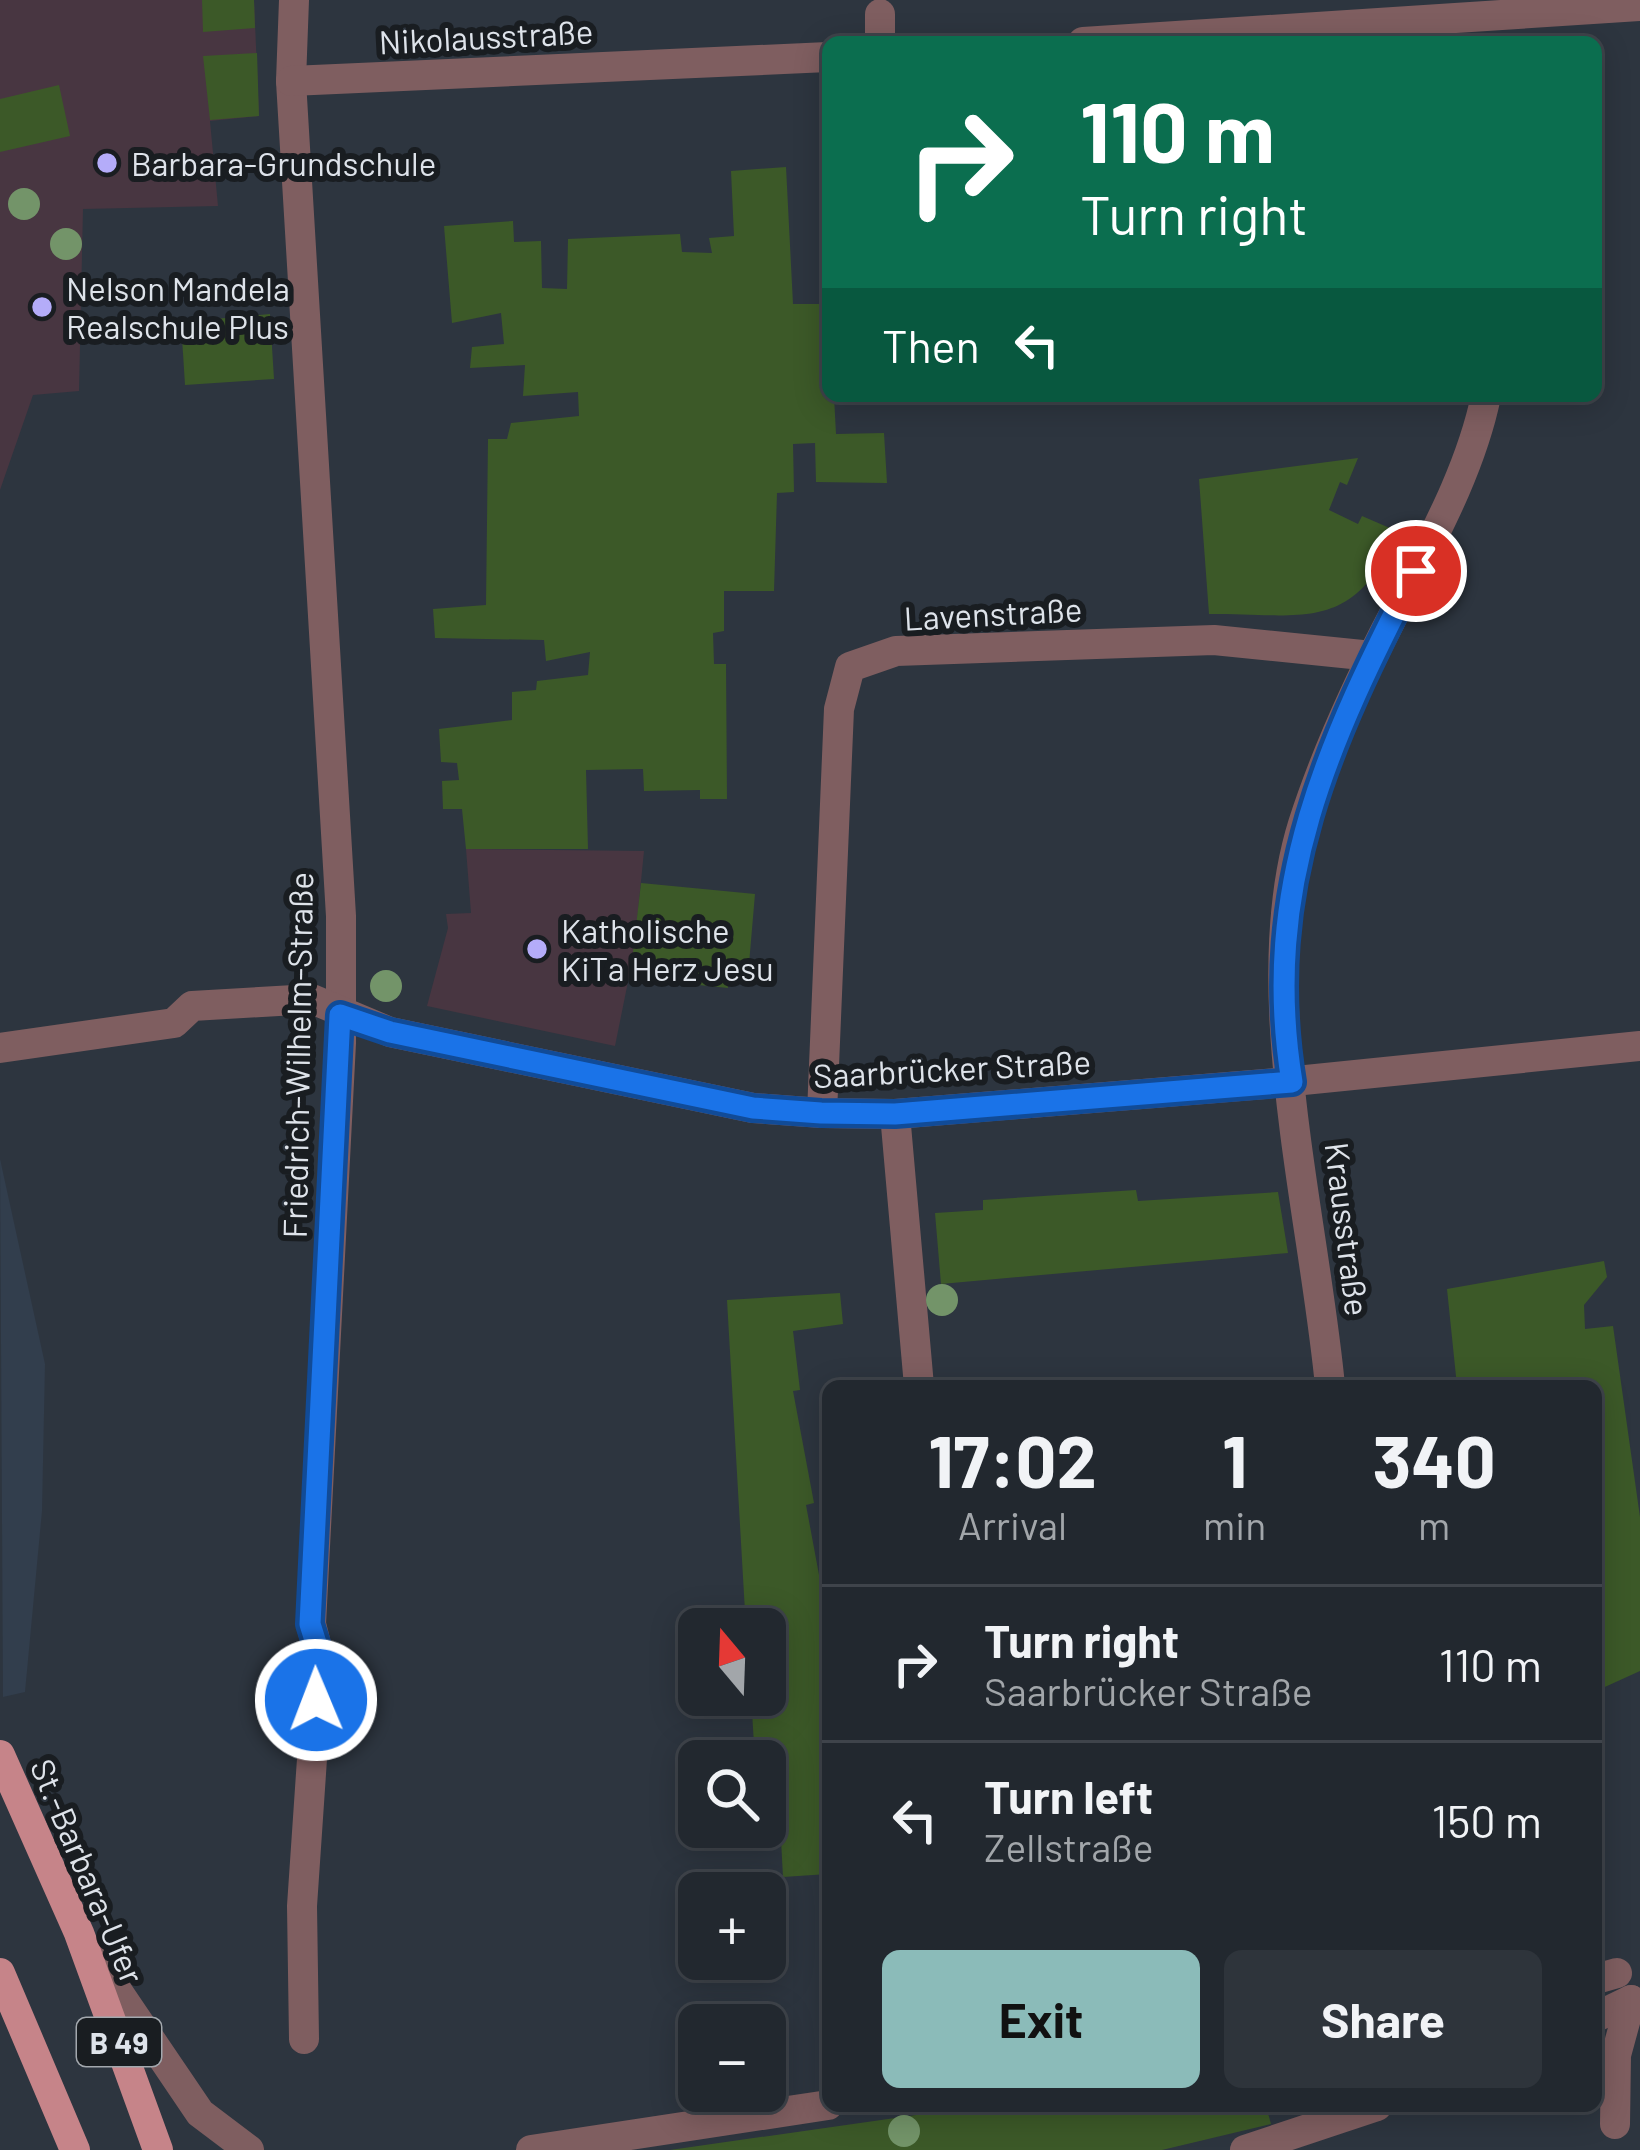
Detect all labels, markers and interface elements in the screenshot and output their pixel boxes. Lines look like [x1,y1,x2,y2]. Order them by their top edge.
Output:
street label: Nikolausstraße [378,10,594,62]
text: 110 m [1080,79,1275,180]
icon: right [882,84,1038,240]
place label: Barbara-Grundschule [131,143,436,183]
marker: Barbara-Grundschule [94,150,120,176]
text: Turn right [1080,181,1308,246]
place label: Nelson Mandela Realschule Plus [66,268,290,346]
marker: Nelson Mandela Realschule Plus [29,294,55,320]
icon: left [1004,312,1070,378]
text: Then [882,318,980,372]
pin [1365,520,1467,622]
icon: arrive [1383,538,1449,604]
street label: Lavenstraße [903,588,1083,638]
street label: Friedrich-Wilhelm-Straße [274,871,320,1239]
place label: Katholische KiTa Herz Jesu [561,910,774,988]
marker: Katholische KiTa Herz Jesu [524,936,550,962]
street label: Saarbrücker Straße [812,1041,1092,1095]
street label: Krausstraße [1318,1140,1378,1318]
text: 17:02 [928,1416,1097,1502]
text: 1 [1222,1416,1247,1502]
text: 340 [1372,1416,1496,1502]
text: Arrival [958,1501,1067,1548]
text: min [1203,1501,1266,1548]
text: m [1418,1501,1450,1548]
north arrow [678,1608,786,1716]
map controls [678,1608,786,2112]
text: Turn right [984,1613,1179,1667]
icon: right [882,1631,948,1697]
position arrow [253,1637,379,1763]
text: 110 m [1439,1637,1542,1691]
text: Saarbrücker Straße [984,1667,1313,1714]
button: search [678,1740,786,1848]
street label: St.-Barbara-Ufer [23,1753,153,1989]
text: Turn left [984,1769,1153,1823]
icon: left [882,1787,948,1853]
text: 150 m [1431,1793,1542,1847]
text: Zellstraße [984,1823,1154,1870]
button: + [678,1872,786,1980]
button: Exit [882,1950,1200,2088]
button: Share [1224,1950,1542,2088]
button: − [678,2004,786,2112]
road number: B 49 [77,2018,161,2066]

